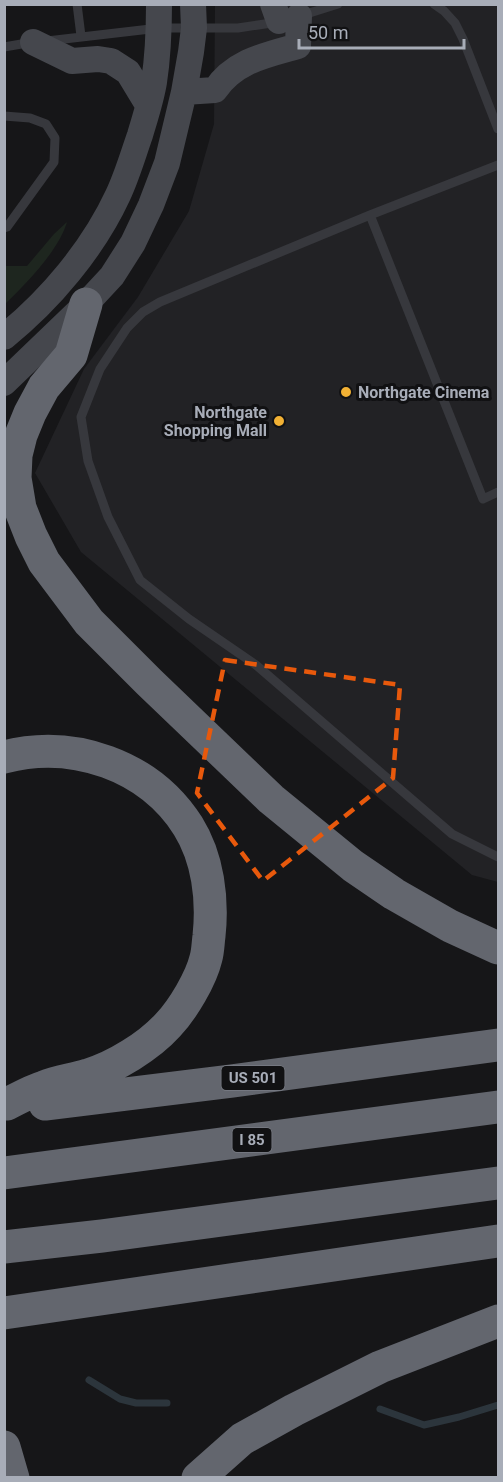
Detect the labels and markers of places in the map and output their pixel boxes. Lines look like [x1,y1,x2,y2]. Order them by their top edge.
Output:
place label: Northgate Cinema [358,383,490,402]
marker: Northgate Cinema [339,385,353,399]
place label: Northgate Shopping Mall [164,403,267,440]
marker: Northgate Shopping Mall [272,414,286,428]

